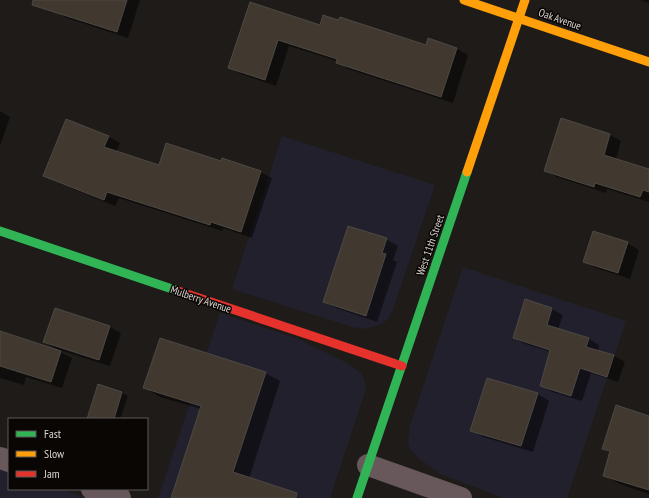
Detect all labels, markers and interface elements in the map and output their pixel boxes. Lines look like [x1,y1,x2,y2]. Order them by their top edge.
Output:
street label: Oak Avenue [537,5,584,33]
street label: West 11th Street [413,213,447,277]
street label: Mulberry Avenue [169,282,234,316]
legend [8,418,148,490]
text: Fast [44,426,62,441]
text: Slow [44,446,65,461]
text: Jam [43,466,60,481]

